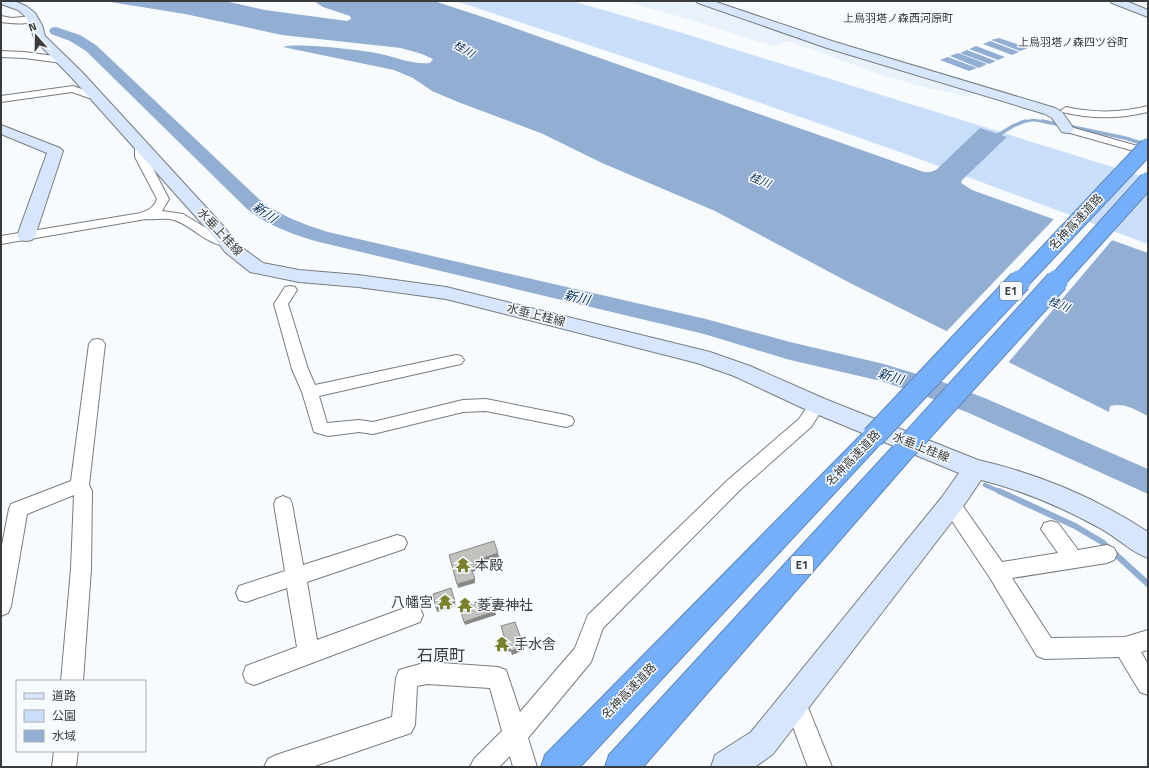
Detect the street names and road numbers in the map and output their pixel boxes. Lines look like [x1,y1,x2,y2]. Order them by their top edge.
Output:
street label: 名神高速道路 [1044,189,1107,254]
street label: 水垂上桂線 [193,203,248,260]
road number: E1 [1000,282,1022,300]
street label: 水垂上桂線 [505,298,568,331]
street label: 名神高速道路 [821,425,884,490]
street label: 水垂上桂線 [890,426,953,467]
road number: E1 [791,556,813,574]
street label: 名神高速道路 [597,658,660,723]

